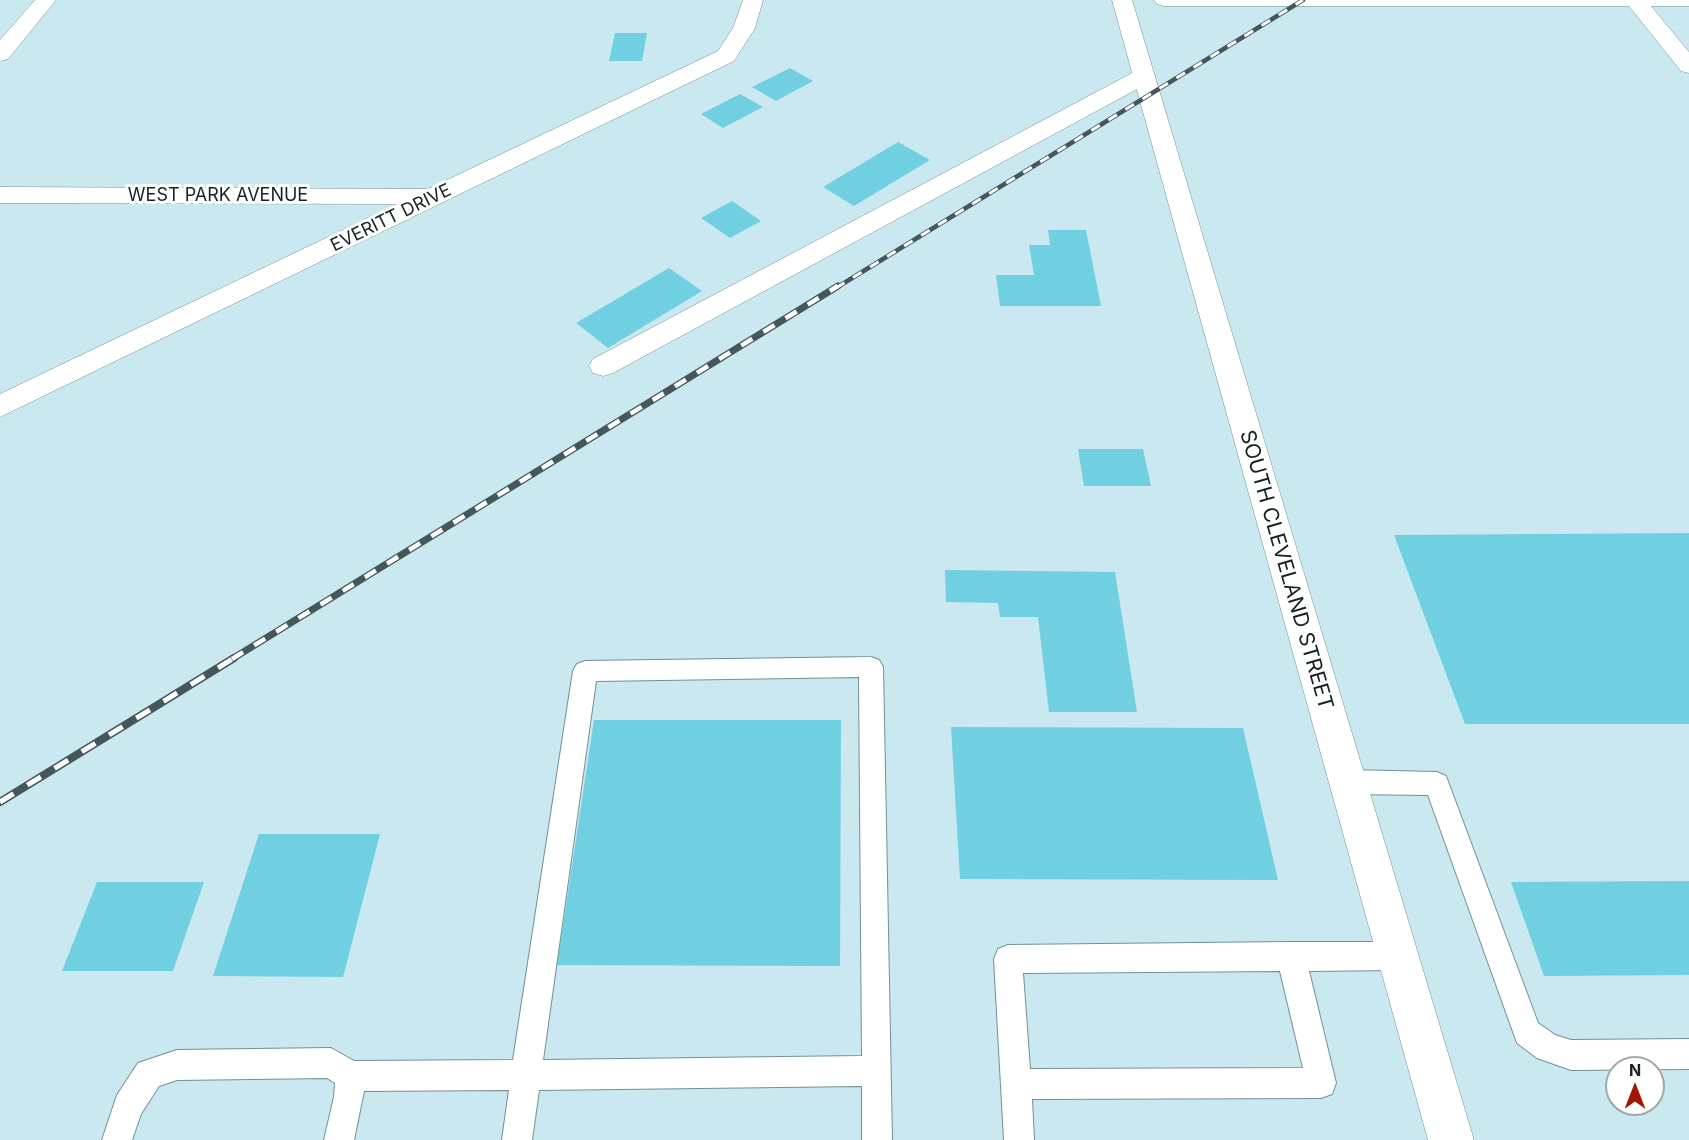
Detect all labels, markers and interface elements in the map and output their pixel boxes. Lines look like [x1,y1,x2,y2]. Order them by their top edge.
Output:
street label: EVERITT DRIVE [327,179,455,257]
street label: WEST PARK AVENUE [128,185,308,207]
street label: SOUTH CLEVELAND STREET [1234,427,1338,713]
north arrow [1605,1056,1665,1116]
text: N [1629,1060,1641,1080]

